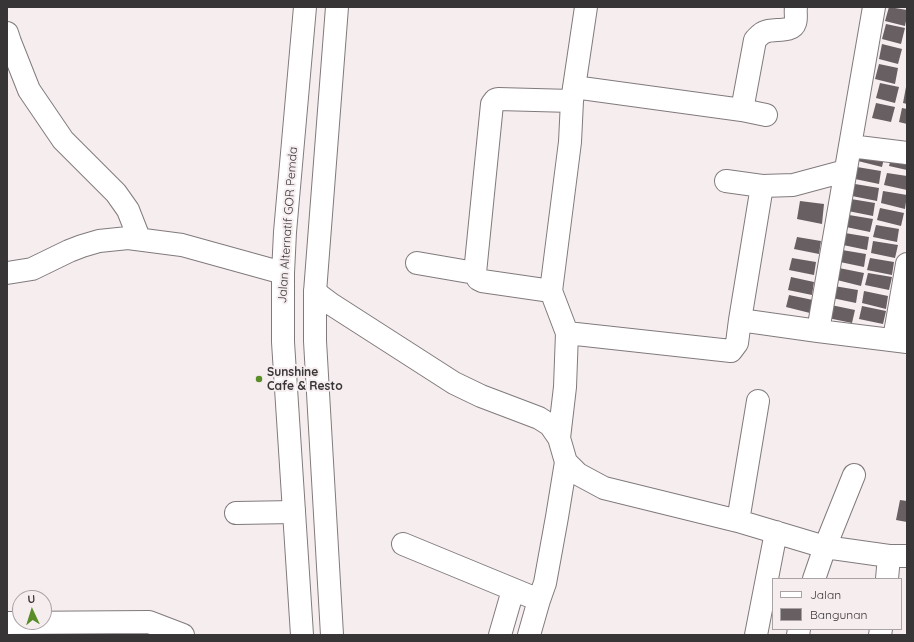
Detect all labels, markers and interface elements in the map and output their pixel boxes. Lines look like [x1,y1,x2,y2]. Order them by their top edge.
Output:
street label: Jalan Alternatif GOR Pemda [275,146,301,304]
place label: Sunshine Cafe & Resto [267,365,343,393]
marker: Sunshine Cafe & Resto [254,374,264,384]
legend [772,578,902,630]
text: Jalan [810,587,841,602]
north arrow [12,590,52,630]
text: U [27,592,36,606]
text: Bangunan [810,607,867,622]

